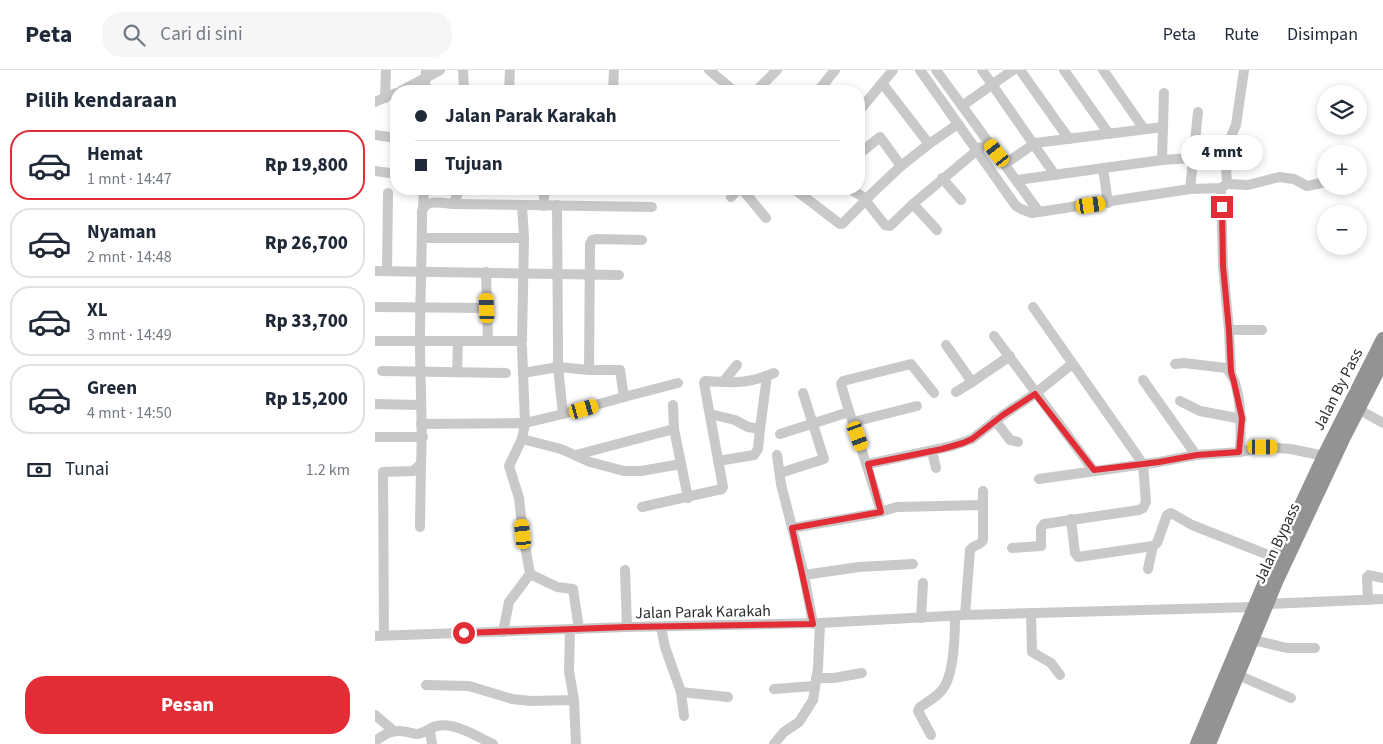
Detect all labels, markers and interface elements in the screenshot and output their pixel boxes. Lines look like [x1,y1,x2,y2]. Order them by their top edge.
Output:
search box [102,12,452,57]
text: Peta [25,17,72,52]
icon: search [120,21,148,49]
text: Cari di sini [160,21,243,48]
text: Peta [1163,22,1196,47]
text: Rute [1224,22,1259,47]
text: Disimpan [1287,22,1358,47]
text: Pilih kendaraan [25,84,177,116]
map controls [1317,85,1367,255]
button: layers [1317,85,1367,135]
text: Jalan Parak Karakah [445,103,617,130]
callout: 4 mnt [1181,134,1263,170]
car [981,137,1012,169]
text: Hemat [87,141,143,168]
text: 4 mnt [1201,141,1243,163]
icon: car [27,143,72,188]
button: + [1317,145,1367,195]
text: Tujuan [445,151,503,178]
text: Rp 19,800 [265,152,348,179]
text: 1 mnt · 14:47 [87,168,172,190]
car [1075,195,1106,215]
route end [1211,196,1233,218]
button: − [1317,205,1367,255]
text: Nyaman [87,219,156,246]
icon: car [27,221,72,266]
text: Rp 26,700 [265,230,348,257]
text: 2 mnt · 14:48 [87,246,172,268]
car [478,293,495,323]
text: XL [87,297,108,324]
icon: car [27,299,72,344]
text: Rp 33,700 [265,308,348,335]
text: 3 mnt · 14:49 [87,324,172,346]
street label: Jalan By Pass [1308,344,1368,434]
text: Green [87,375,137,402]
icon: car [27,377,72,422]
text: Rp 15,200 [265,386,348,413]
car [567,398,600,420]
text: 4 mnt · 14:50 [87,402,172,424]
car [845,419,870,453]
car [1248,440,1278,455]
icon: cash [25,456,53,484]
text: Tunai [65,456,109,483]
text: 1.2 km [306,459,350,481]
street label: Jalan Bypass [1249,499,1305,587]
car [513,518,532,550]
street label: Jalan Parak Karakah [635,600,771,624]
route start [453,622,475,644]
button: Pesan [25,676,350,734]

